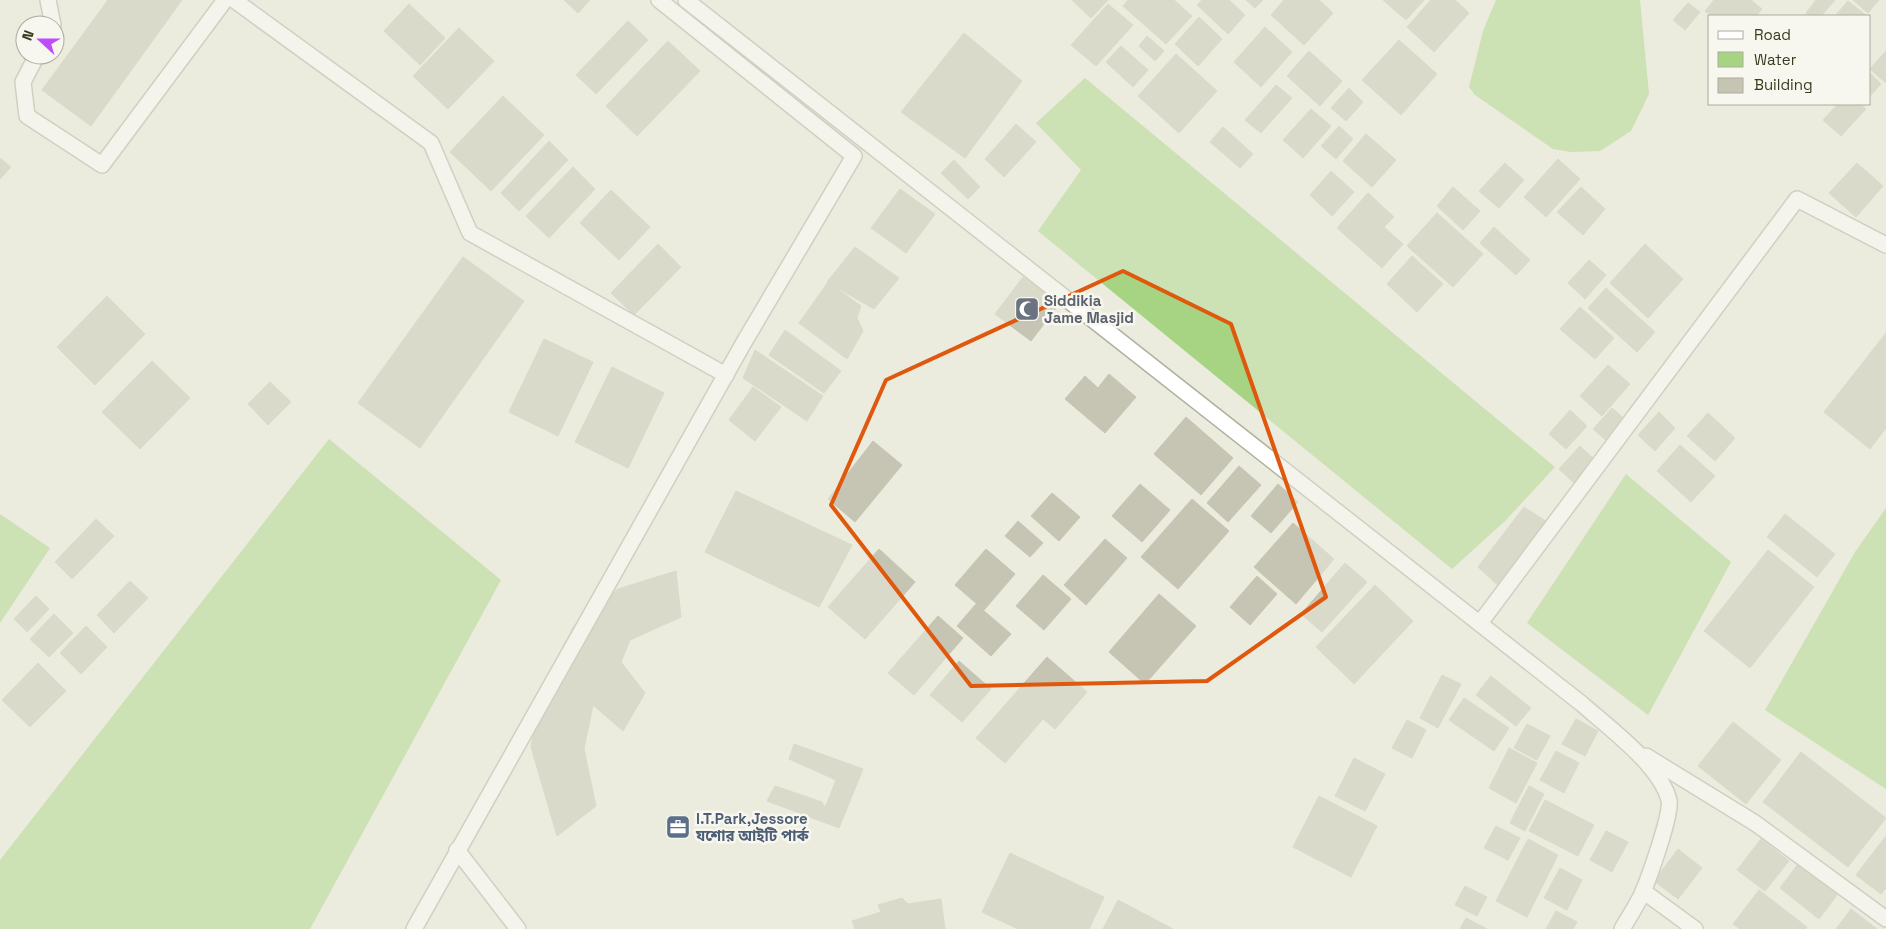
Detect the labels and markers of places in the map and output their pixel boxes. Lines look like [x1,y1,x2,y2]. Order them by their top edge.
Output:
place label: Siddikia Jame Masjid [1044,291,1134,327]
mosque icon: Siddikia Jame Masjid [1014,296,1040,322]
place label: I.T.Park,Jessore যশোর আইটি পার্ক [695,809,809,845]
office icon: I.T.Park,Jessore যশোর আইটি পার্ক [665,814,691,840]

